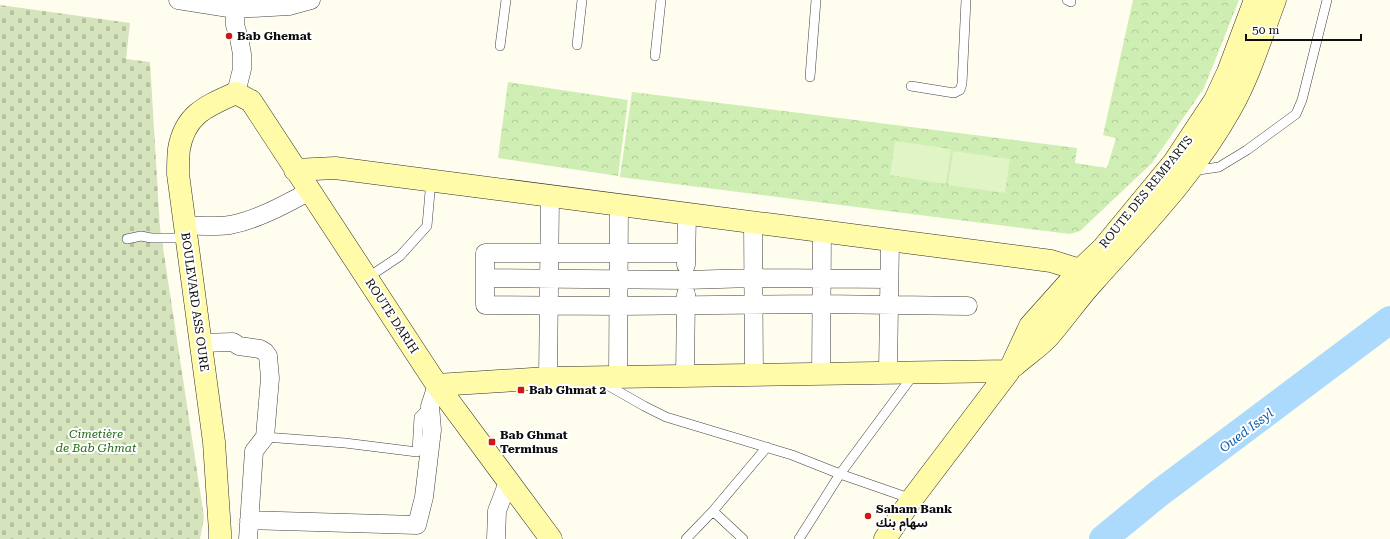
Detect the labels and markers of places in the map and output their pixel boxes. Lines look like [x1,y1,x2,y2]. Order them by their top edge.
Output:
place label: Bab Ghemat [237,29,312,43]
marker: Bab Ghemat [224,31,234,41]
place label: Bab Ghmat 2 [529,383,607,397]
marker: Bab Ghmat 2 [516,385,526,395]
place label: Bab Ghmat Terminus [500,428,568,456]
marker: Bab Ghmat Terminus [487,437,497,447]
place label: Saham Bank سهام بنك [876,502,953,532]
marker: Saham Bank سهام بنك [863,511,873,521]

